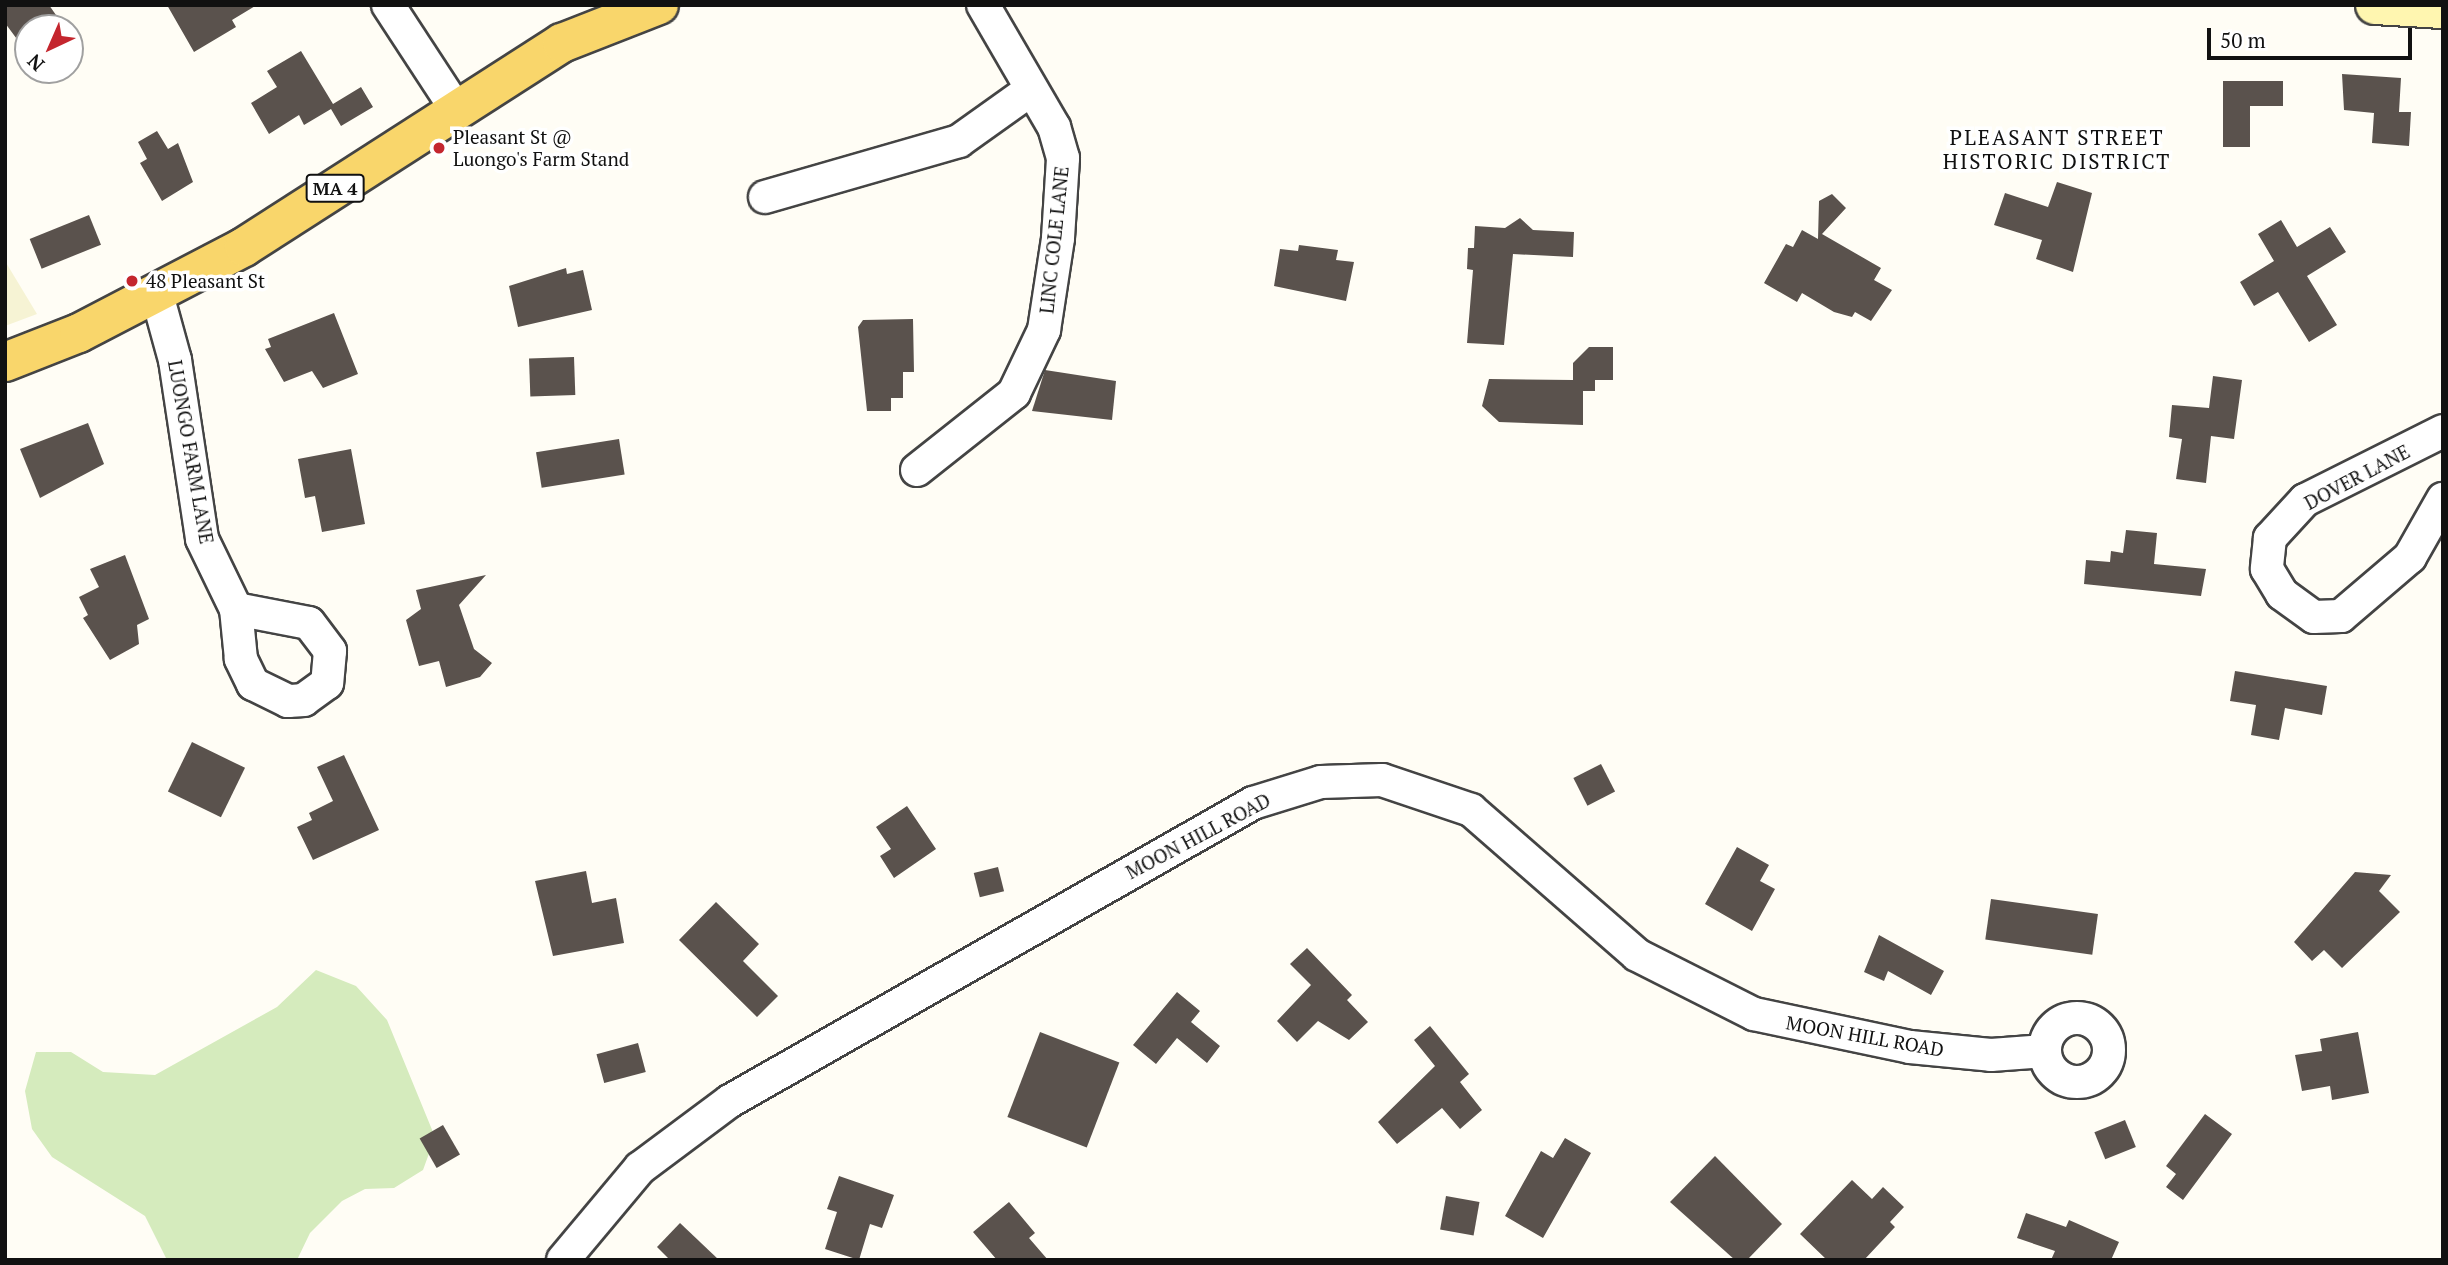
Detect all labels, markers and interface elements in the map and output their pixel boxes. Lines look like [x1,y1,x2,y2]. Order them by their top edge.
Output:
north arrow [14,14,84,84]
scale bar [2210,14,2415,58]
text: 50 m [2220,26,2266,54]
text: N [22,49,49,77]
district label: PLEASANT STREET HISTORIC DISTRICT [1945,124,2169,174]
place label: Pleasant St @ Luongo's Farm Stand [453,126,629,170]
marker: Pleasant St @ Luongo's Farm Stand [431,140,447,156]
street label: LINC COLE LANE [1035,165,1073,315]
road number: MA 4 [305,174,365,202]
place label: 48 Pleasant St [146,270,265,292]
marker: 48 Pleasant St [124,273,140,289]
street label: LUONGO FARM LANE [164,358,218,546]
street label: DOVER LANE [2300,440,2414,514]
street label: MOON HILL ROAD [1122,788,1274,884]
street label: MOON HILL ROAD [1784,1011,1946,1061]

